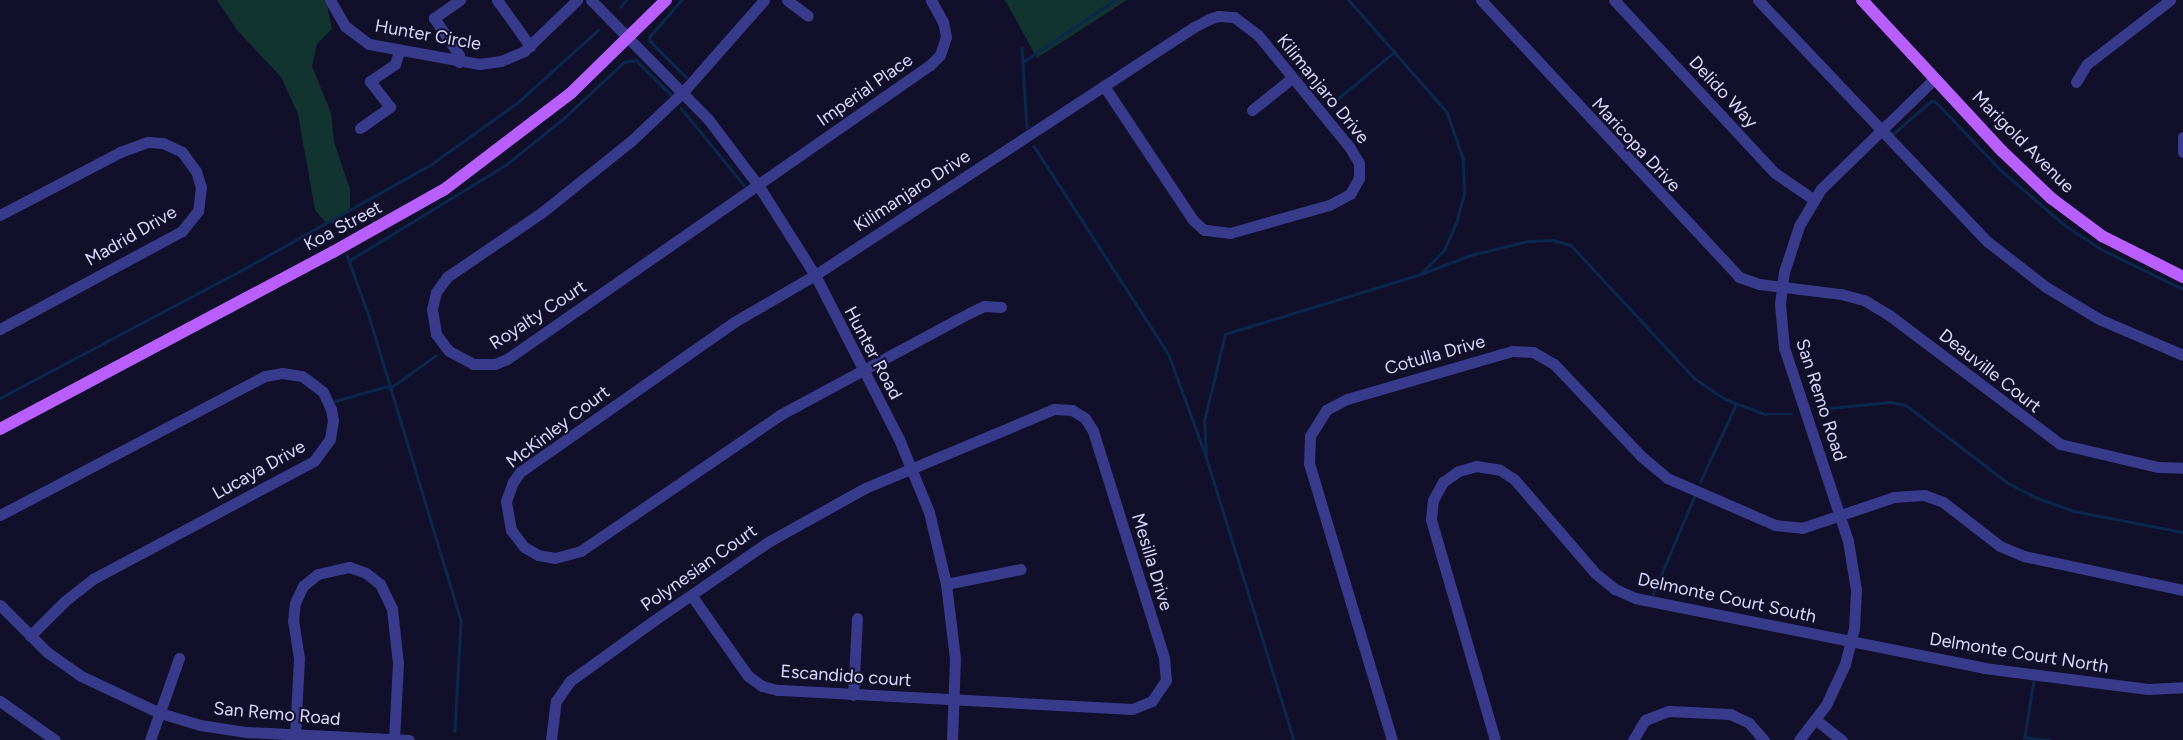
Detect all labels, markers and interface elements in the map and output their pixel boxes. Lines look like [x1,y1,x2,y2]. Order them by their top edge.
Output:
street label: Hunter Circle [373,15,483,55]
street label: Kilimanjaro Drive [1272,30,1374,148]
street label: Imperial Place [813,49,917,131]
street label: Delido Way [1684,51,1762,133]
street label: Marigold Avenue [1967,86,2079,198]
street label: Maricopa Drive [1587,93,1685,197]
street label: Kilimanjaro Drive [850,145,974,237]
street label: Koa Street [300,196,386,256]
street label: Madrid Drive [82,201,180,271]
street label: Royalty Court [486,276,590,354]
street label: Hunter Road [839,303,907,403]
street label: Deauville Court [1935,324,2045,418]
street label: Cotulla Drive [1382,330,1488,380]
street label: San Remo Road [1791,336,1851,464]
street label: McKinley Court [502,381,614,473]
street label: Lucaya Drive [209,436,309,504]
street label: Mesilla Drive [1127,511,1177,613]
street label: Polynesian Court [637,520,761,616]
street label: Delmonte Court South [1636,568,1818,628]
street label: Delmonte Court North [1928,628,2110,678]
street label: Escandido court [780,661,912,691]
street label: San Remo Road [213,698,341,730]

